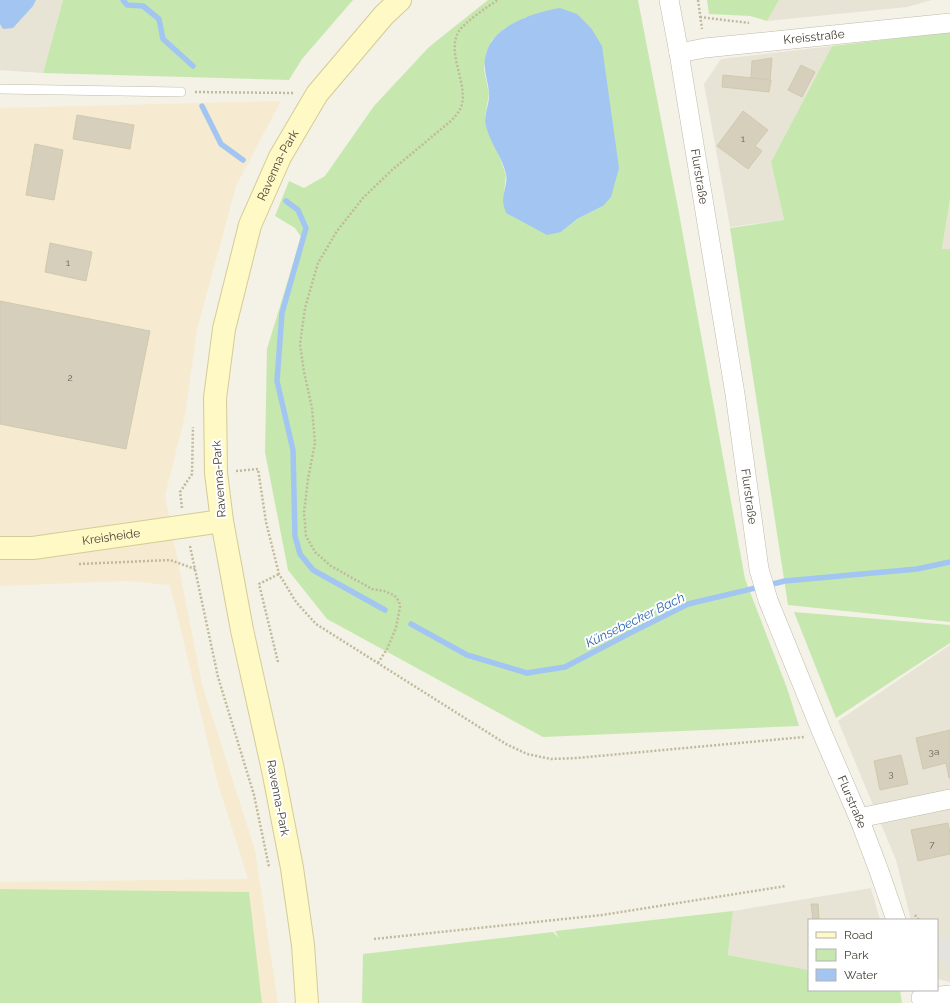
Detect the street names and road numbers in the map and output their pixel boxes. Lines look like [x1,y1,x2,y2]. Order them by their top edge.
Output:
street label: Kreisstraße [783,27,845,47]
street label: Ravenna-Park [255,127,302,203]
street label: Flurstraße [688,148,711,205]
street label: Ravenna-Park [209,439,229,518]
street label: Flurstraße [738,468,760,525]
street label: Kreisheide [81,526,141,548]
street label: Ravenna-Park [264,759,292,838]
street label: Flurstraße [834,773,869,830]

